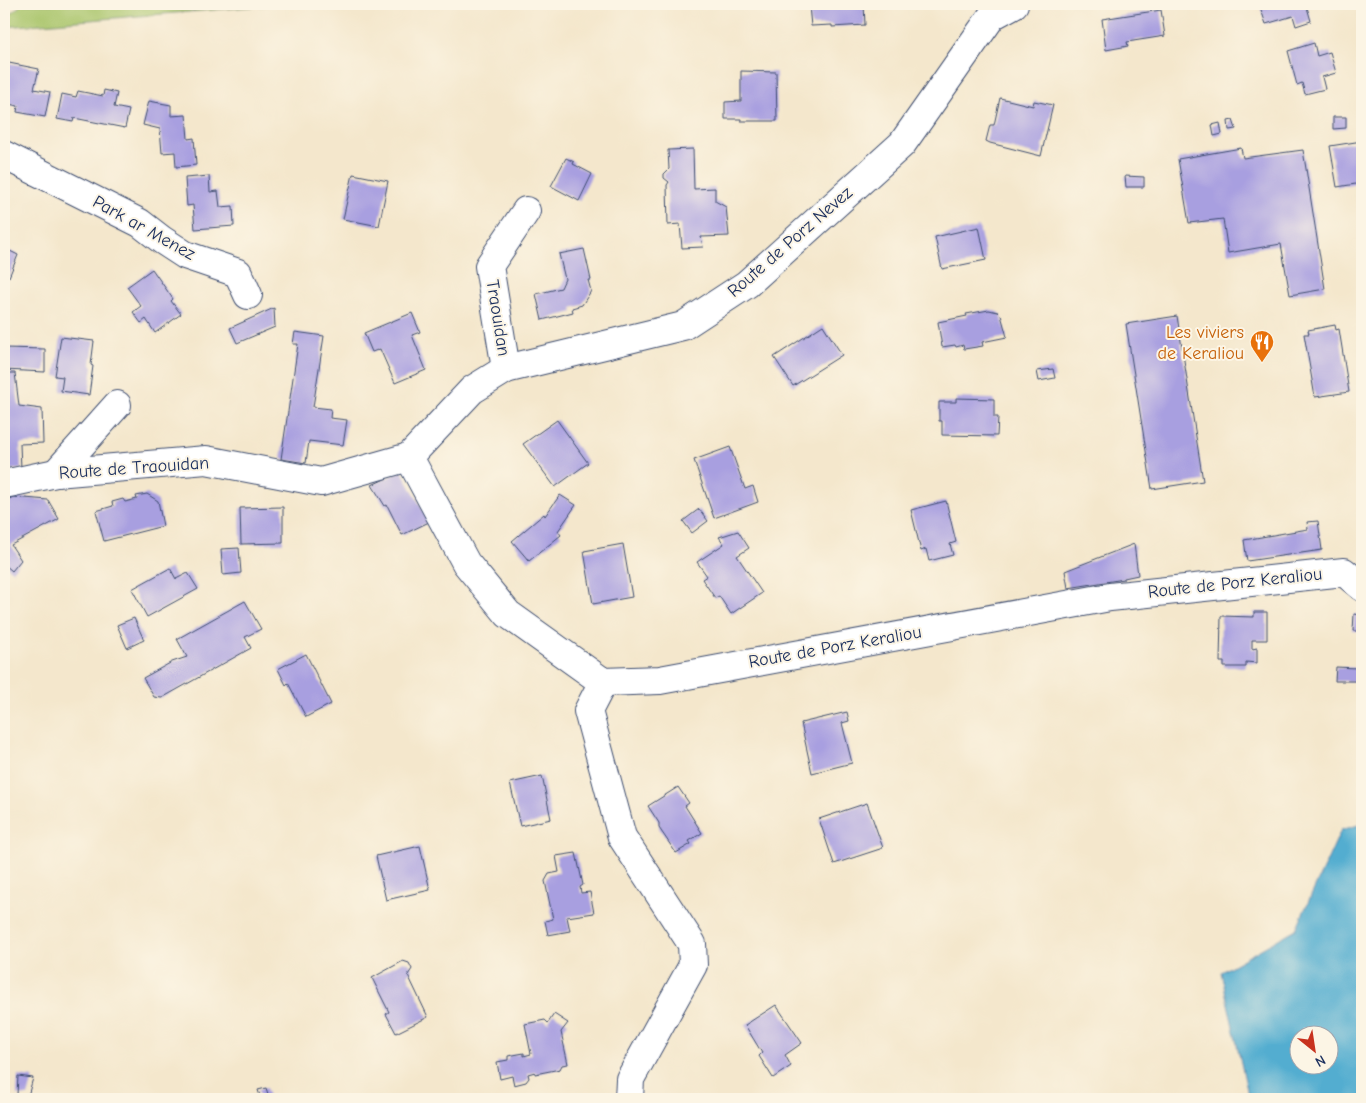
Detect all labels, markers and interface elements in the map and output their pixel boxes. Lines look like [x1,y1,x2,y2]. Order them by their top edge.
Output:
street label: Route de Porz Nevez [723,182,857,302]
street label: Park ar Menez [89,191,199,265]
street label: Traouidan [482,278,514,358]
place label: Les viviers de Keraliou [1157,322,1244,364]
restaurant icon: Les viviers de Keraliou [1249,329,1275,363]
street label: Route de Traouidan [58,452,210,484]
street label: Route de Porz Keraliou [1147,563,1323,603]
street label: Route de Porz Keraliou [747,621,923,673]
north arrow [1288,1026,1338,1076]
text: N [1312,1051,1328,1070]

